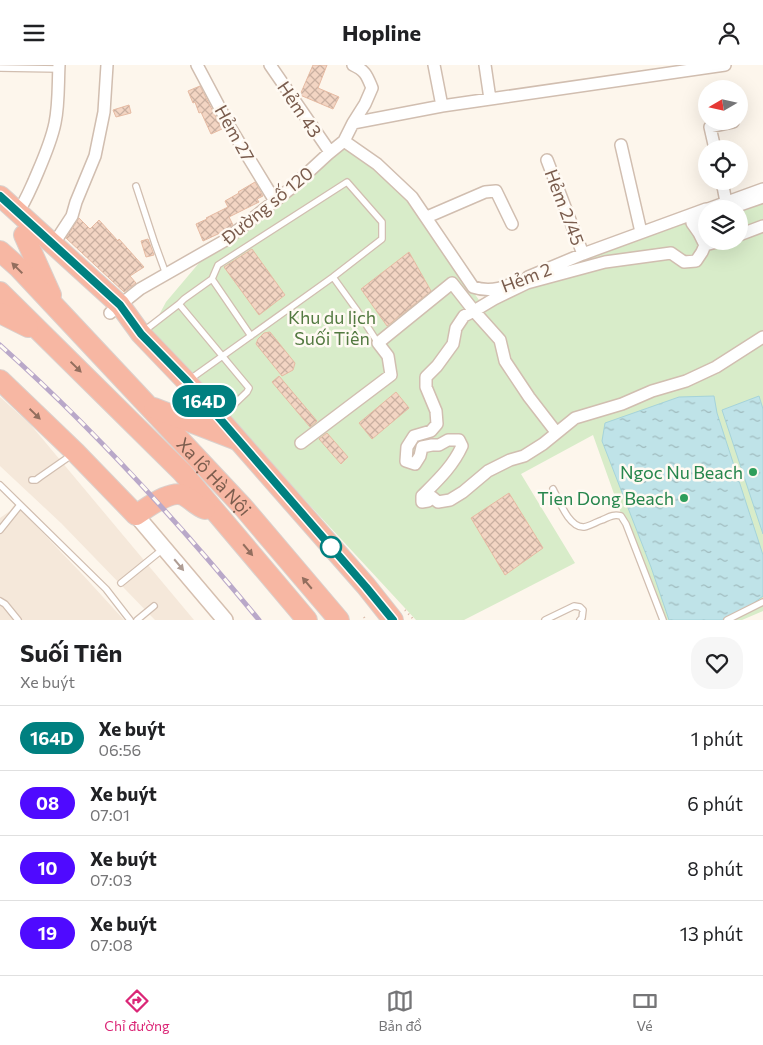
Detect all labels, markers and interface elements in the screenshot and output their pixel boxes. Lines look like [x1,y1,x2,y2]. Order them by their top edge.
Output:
icon: menu [20,19,48,47]
text: Hopline [342,19,421,46]
icon: person [715,19,743,47]
street label: Hẻm 43 [273,77,327,141]
north arrow [698,80,748,130]
map controls [698,80,748,250]
street label: Hẻm 27 [210,101,260,165]
button: locate [698,140,748,190]
street label: Đường số 120 [216,161,317,249]
street label: Hẻm 2/45 [540,166,590,248]
button: layers [698,200,748,250]
street label: Hẻm 2 [498,257,554,297]
one-way arrow [12,262,24,274]
park label: Khu du lịch Suối Tiên [288,306,376,349]
one-way arrow [69,361,81,373]
line badge: 164D [169,385,239,417]
text: 164D [182,390,226,412]
one-way arrow [29,408,41,420]
street label: Xa lộ Hà Nội [172,433,256,520]
place label: Ngoc Nu Beach [620,461,743,483]
marker: Ngoc Nu Beach [747,466,759,478]
place label: Tien Dong Beach [537,487,674,509]
marker: Tien Dong Beach [678,492,690,504]
unlabelled marker [320,536,342,558]
one-way arrow [242,543,253,556]
one-way arrow [173,559,185,571]
one-way arrow [302,576,313,589]
button: heart [691,637,743,689]
text: Suối Tiên [20,638,122,667]
text: Xe buýt [20,672,75,691]
text: Xe buýt [99,717,165,740]
text: 164D [30,727,74,749]
text: 1 phút [691,727,743,750]
text: 06:56 [99,740,141,759]
text: Xe buýt [90,782,157,805]
text: 08 [36,792,59,814]
text: 6 phút [687,792,743,815]
text: 07:01 [90,805,130,824]
text: Xe buýt [90,847,157,870]
text: 10 [37,857,58,879]
text: 8 phút [687,857,743,880]
text: 07:03 [90,870,132,889]
text: Xe buýt [90,912,157,935]
text: 19 [38,922,57,944]
text: 13 phút [680,922,743,945]
text: 07:08 [90,935,133,954]
tab: Chỉ đường [104,987,170,1034]
tab: Bản đồ [378,987,422,1034]
tab: Vé [631,987,659,1034]

